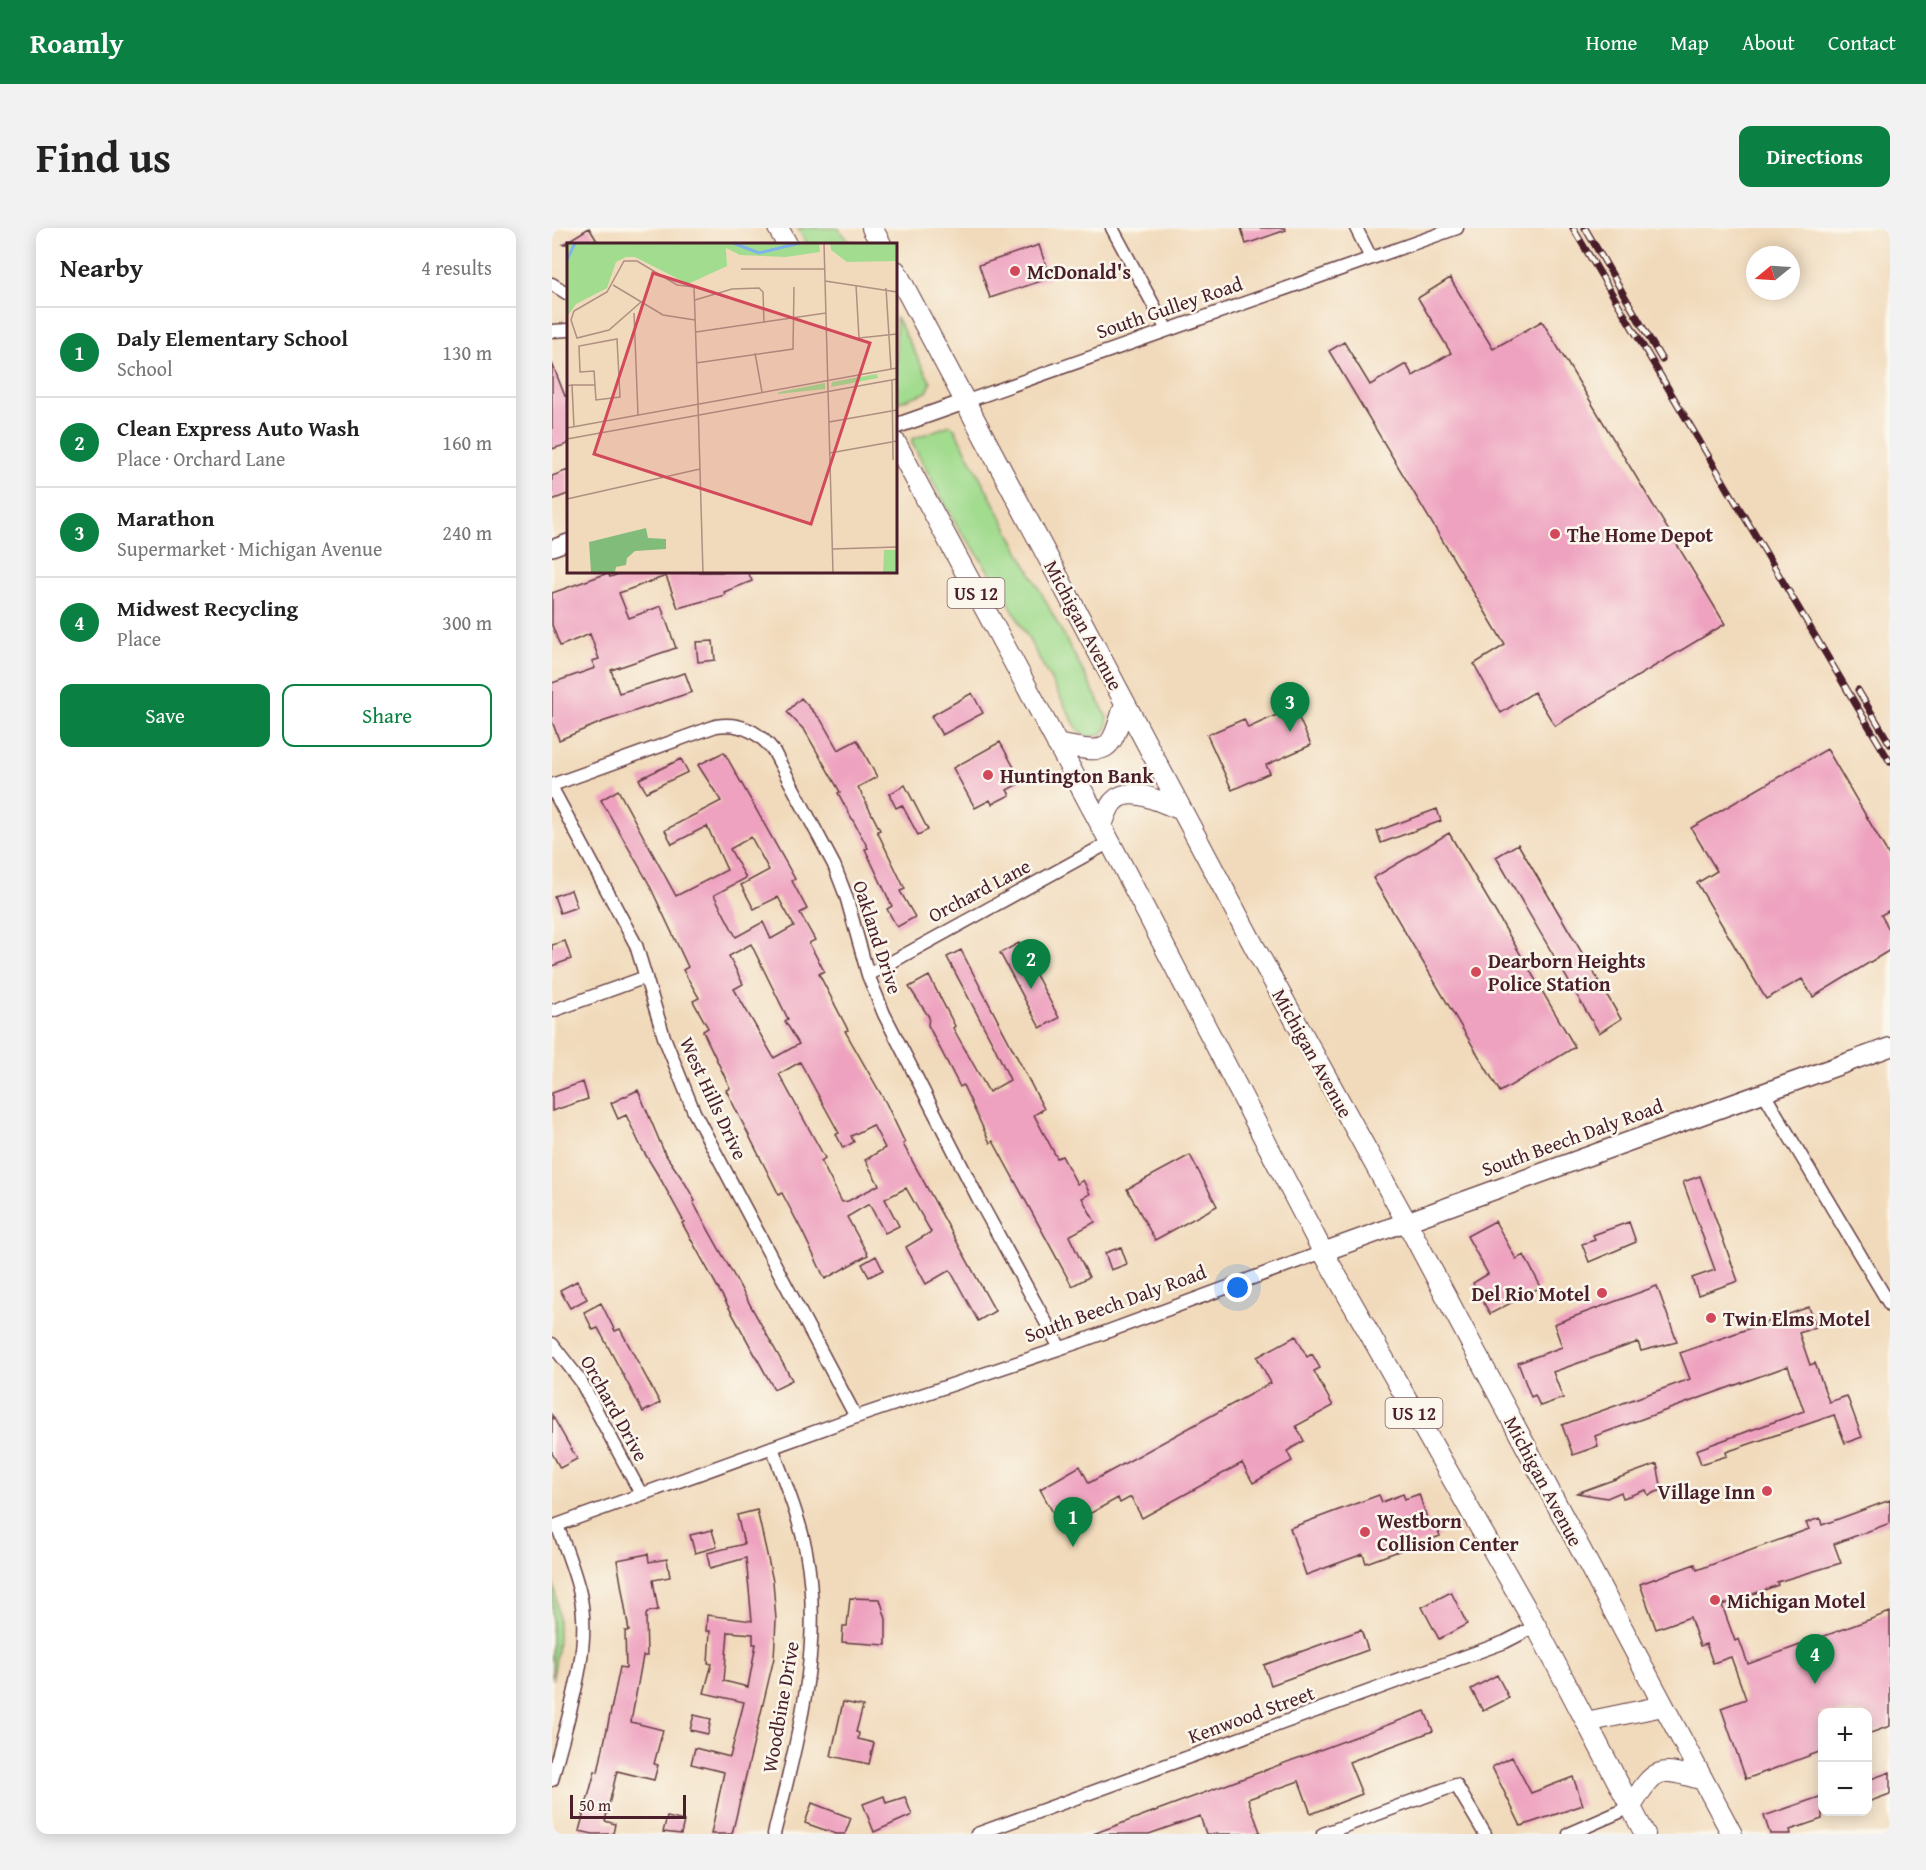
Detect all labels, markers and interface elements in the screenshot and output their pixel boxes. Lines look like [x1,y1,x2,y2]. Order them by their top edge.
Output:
text: Roamly [30,22,124,63]
text: Home [1586,27,1637,58]
text: Map [1670,27,1709,58]
text: About [1742,27,1795,58]
text: Contact [1828,27,1896,58]
text: Find us [36,126,171,187]
button: Directions [1739,126,1890,187]
inset map [567,243,897,573]
north arrow [1746,246,1800,300]
text: Nearby [60,248,143,287]
text: 4 results [421,253,492,282]
place label: McDonald's [1027,257,1131,286]
marker: McDonald's [1008,264,1022,278]
street label: South Gulley Road [1092,268,1246,346]
text: Daly Elementary School [117,322,348,354]
text: 1 [74,338,85,367]
text: 130 m [442,338,492,367]
text: School [117,354,173,383]
text: Clean Express Auto Wash [117,412,360,444]
text: 2 [74,428,85,457]
text: 160 m [442,428,492,457]
text: Place · Orchard Lane [117,444,285,473]
text: Marathon [117,502,214,534]
text: 3 [74,518,85,547]
text: 240 m [442,518,492,547]
place label: The Home Depot [1567,520,1714,549]
marker: The Home Depot [1548,527,1562,541]
text: Supermarket · Michigan Avenue [117,534,382,563]
street label: Michigan Avenue [1037,555,1131,695]
road number: US 12 [948,578,1004,608]
text: Midwest Recycling [117,592,298,624]
text: 4 [74,608,85,637]
text: 300 m [442,608,492,637]
text: Place [117,624,161,653]
pin: 3 [1270,682,1310,732]
button: Save [60,684,270,747]
button: Share [282,684,492,747]
place label: Huntington Bank [1000,761,1154,790]
marker: Huntington Bank [981,768,995,782]
street label: Orchard Lane [923,851,1035,929]
street label: Oakland Drive [846,876,910,998]
pin: 2 [1012,940,1050,989]
place label: Dearborn Heights Police Station [1488,946,1646,998]
marker: Dearborn Heights Police Station [1469,965,1483,979]
street label: Michigan Avenue [1265,983,1361,1123]
street label: West Hills Drive [673,1032,755,1164]
street label: South Beech Daly Road [1477,1091,1667,1183]
street label: South Beech Daly Road [1020,1257,1210,1349]
your location [1223,1273,1252,1302]
place label: Del Rio Motel [1471,1279,1590,1308]
marker: Del Rio Motel [1595,1286,1609,1300]
place label: Twin Elms Motel [1723,1304,1870,1333]
marker: Twin Elms Motel [1704,1311,1718,1325]
street label: Orchard Drive [574,1350,656,1466]
road number: US 12 [1386,1398,1442,1428]
street label: Michigan Avenue [1497,1411,1591,1551]
place label: Village Inn [1658,1477,1755,1506]
marker: Village Inn [1760,1484,1774,1498]
pin: 1 [1054,1498,1092,1547]
place label: Westborn Collision Center [1377,1506,1519,1558]
marker: Westborn Collision Center [1358,1525,1372,1539]
place label: Michigan Motel [1727,1586,1866,1615]
marker: Michigan Motel [1708,1593,1722,1607]
pin: 4 [1796,1634,1834,1684]
street label: Woodbine Drive [754,1639,806,1775]
street label: Kenwood Street [1184,1678,1318,1750]
map controls [1818,1708,1872,1816]
button: + [1818,1708,1872,1762]
button: − [1818,1762,1872,1816]
scale bar [570,1792,686,1820]
text: 50 m [579,1793,611,1817]

